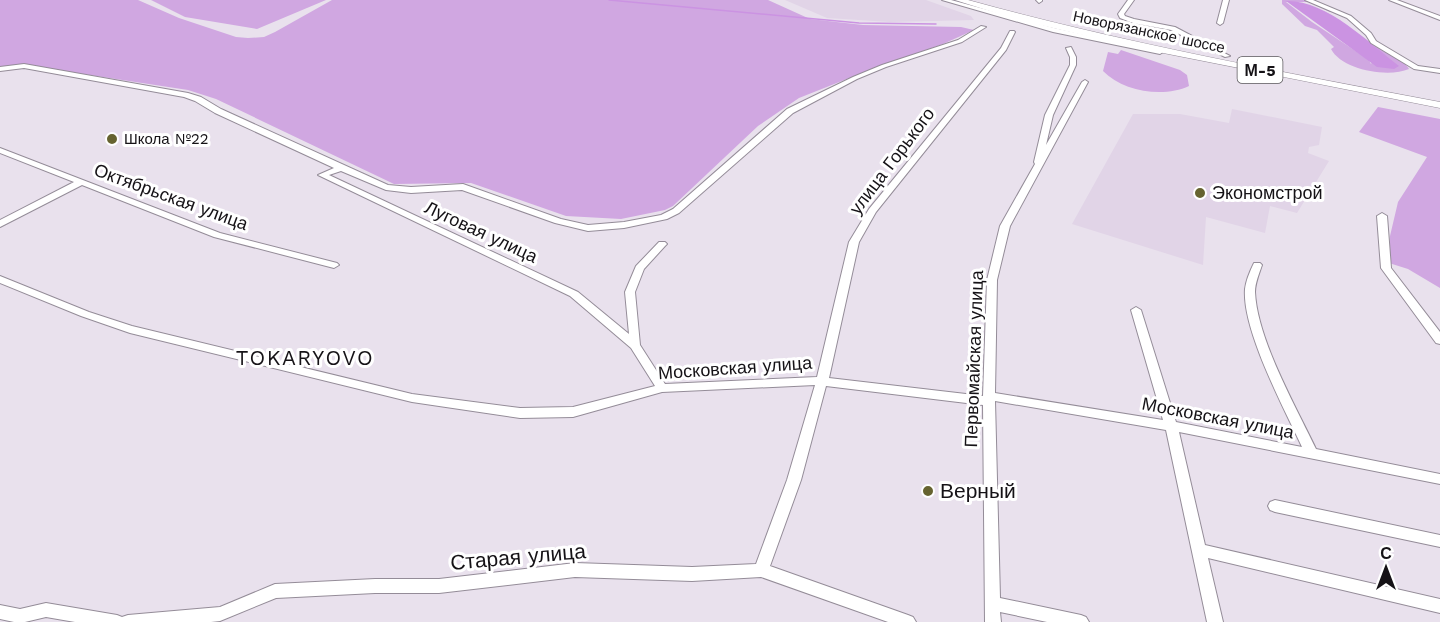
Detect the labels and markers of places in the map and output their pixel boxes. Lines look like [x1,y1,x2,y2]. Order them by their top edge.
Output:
place label: Школа №22 [124,130,209,148]
marker: Школа №22 [105,132,119,146]
place label: Экономстрой [1212,182,1323,203]
marker: Экономстрой [1193,186,1207,200]
place label: Верный [940,478,1016,503]
marker: Верный [921,484,935,498]

